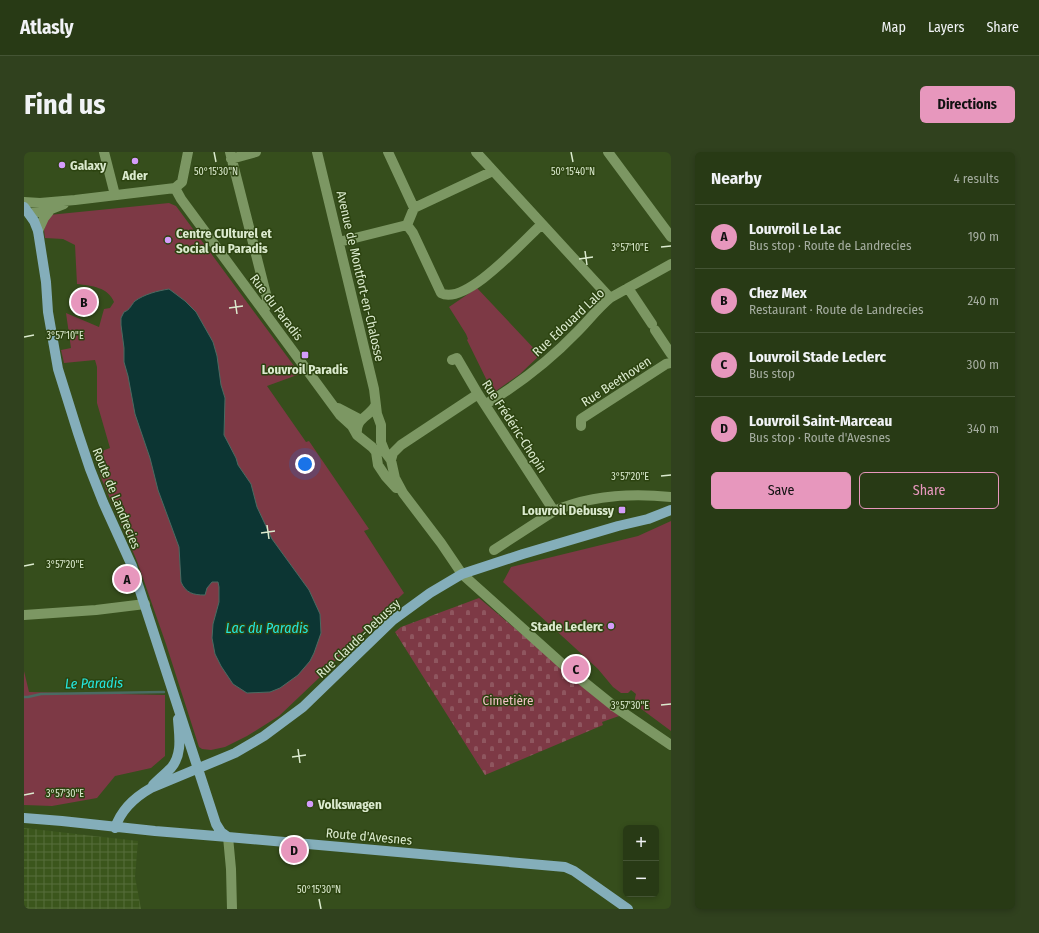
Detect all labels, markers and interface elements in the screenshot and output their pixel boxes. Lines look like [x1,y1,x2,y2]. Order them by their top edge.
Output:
text: Atlasly [20,16,74,39]
text: Map [882,19,906,36]
text: Layers [928,19,964,36]
text: Share [986,19,1019,36]
button: Directions [920,86,1015,123]
text: Find us [24,88,106,121]
marker: Ader [130,156,140,166]
place label: Galaxy [70,158,107,173]
marker: Galaxy [57,160,67,170]
text: 50°15'30"N [194,166,238,178]
text: 50°15'40"N [551,166,595,178]
place label: Ader [121,168,148,183]
text: Nearby [711,168,762,189]
text: 4 results [953,171,999,186]
street label: Avenue de Montfort-en-Chalosse [334,189,387,363]
text: Louvroil Le Lac [749,220,841,238]
place label: Centre CUlturel et Social du Paradis [176,226,272,256]
text: A [720,229,728,244]
text: 190 m [968,229,999,244]
marker: Centre CUlturel et Social du Paradis [163,235,173,245]
text: Bus stop · Route de Landrecies [749,238,912,253]
text: 3°57'10"E [611,242,649,254]
street label: Rue du Paradis [247,271,307,344]
text: Chez Mex [749,284,807,302]
street label: Rue Edouard Lalo [529,285,607,359]
pin: B [71,287,97,317]
text: B [720,293,728,308]
text: 240 m [967,293,999,308]
text: Restaurant · Route de Landrecies [749,302,923,317]
text: 3°57'10"E [46,330,84,342]
text: Louvroil Stade Leclerc [749,348,886,366]
marker: Louvroil Paradis [300,350,310,360]
street label: Rue Beethoven [579,353,654,410]
text: C [721,357,727,372]
text: 300 m [967,357,999,372]
place label: Louvroil Paradis [262,362,349,377]
text: Bus stop [749,366,795,381]
street label: Rue Frédéric-Chopin [479,377,550,475]
text: Louvroil Saint-Marceau [749,412,892,430]
text: D [720,421,728,436]
text: 340 m [967,421,999,436]
text: Bus stop · Route d'Avesnes [749,430,890,445]
street label: Route de Landrecies [89,445,144,551]
your location [295,454,315,474]
text: 3°57'20"E [611,471,649,483]
button: Save [711,472,851,509]
button: Share [859,472,999,509]
place label: Louvroil Debussy [522,503,615,518]
marker: Louvroil Debussy [617,505,627,515]
text: 3°57'20"E [46,559,84,571]
pin: A [114,564,140,594]
street label: Rue Claude-Debussy [313,596,403,681]
place label: Stade Leclerc [531,619,603,634]
water label: Lac du Paradis [226,620,309,637]
marker: Stade Leclerc [606,621,616,631]
pin: C [563,654,589,684]
water label: Le Paradis [65,674,123,693]
park label: Cimetière [483,693,533,708]
text: 3°57'30"E [611,700,649,712]
text: 3°57'30"E [46,788,84,800]
place label: Volkswagen [317,797,382,812]
marker: Volkswagen [305,799,315,809]
street label: Route d'Avesnes [325,825,413,848]
map controls [623,825,659,897]
button: + [623,825,659,861]
pin: D [281,835,307,865]
button: − [623,861,659,897]
text: 50°15'30"N [297,884,341,896]

